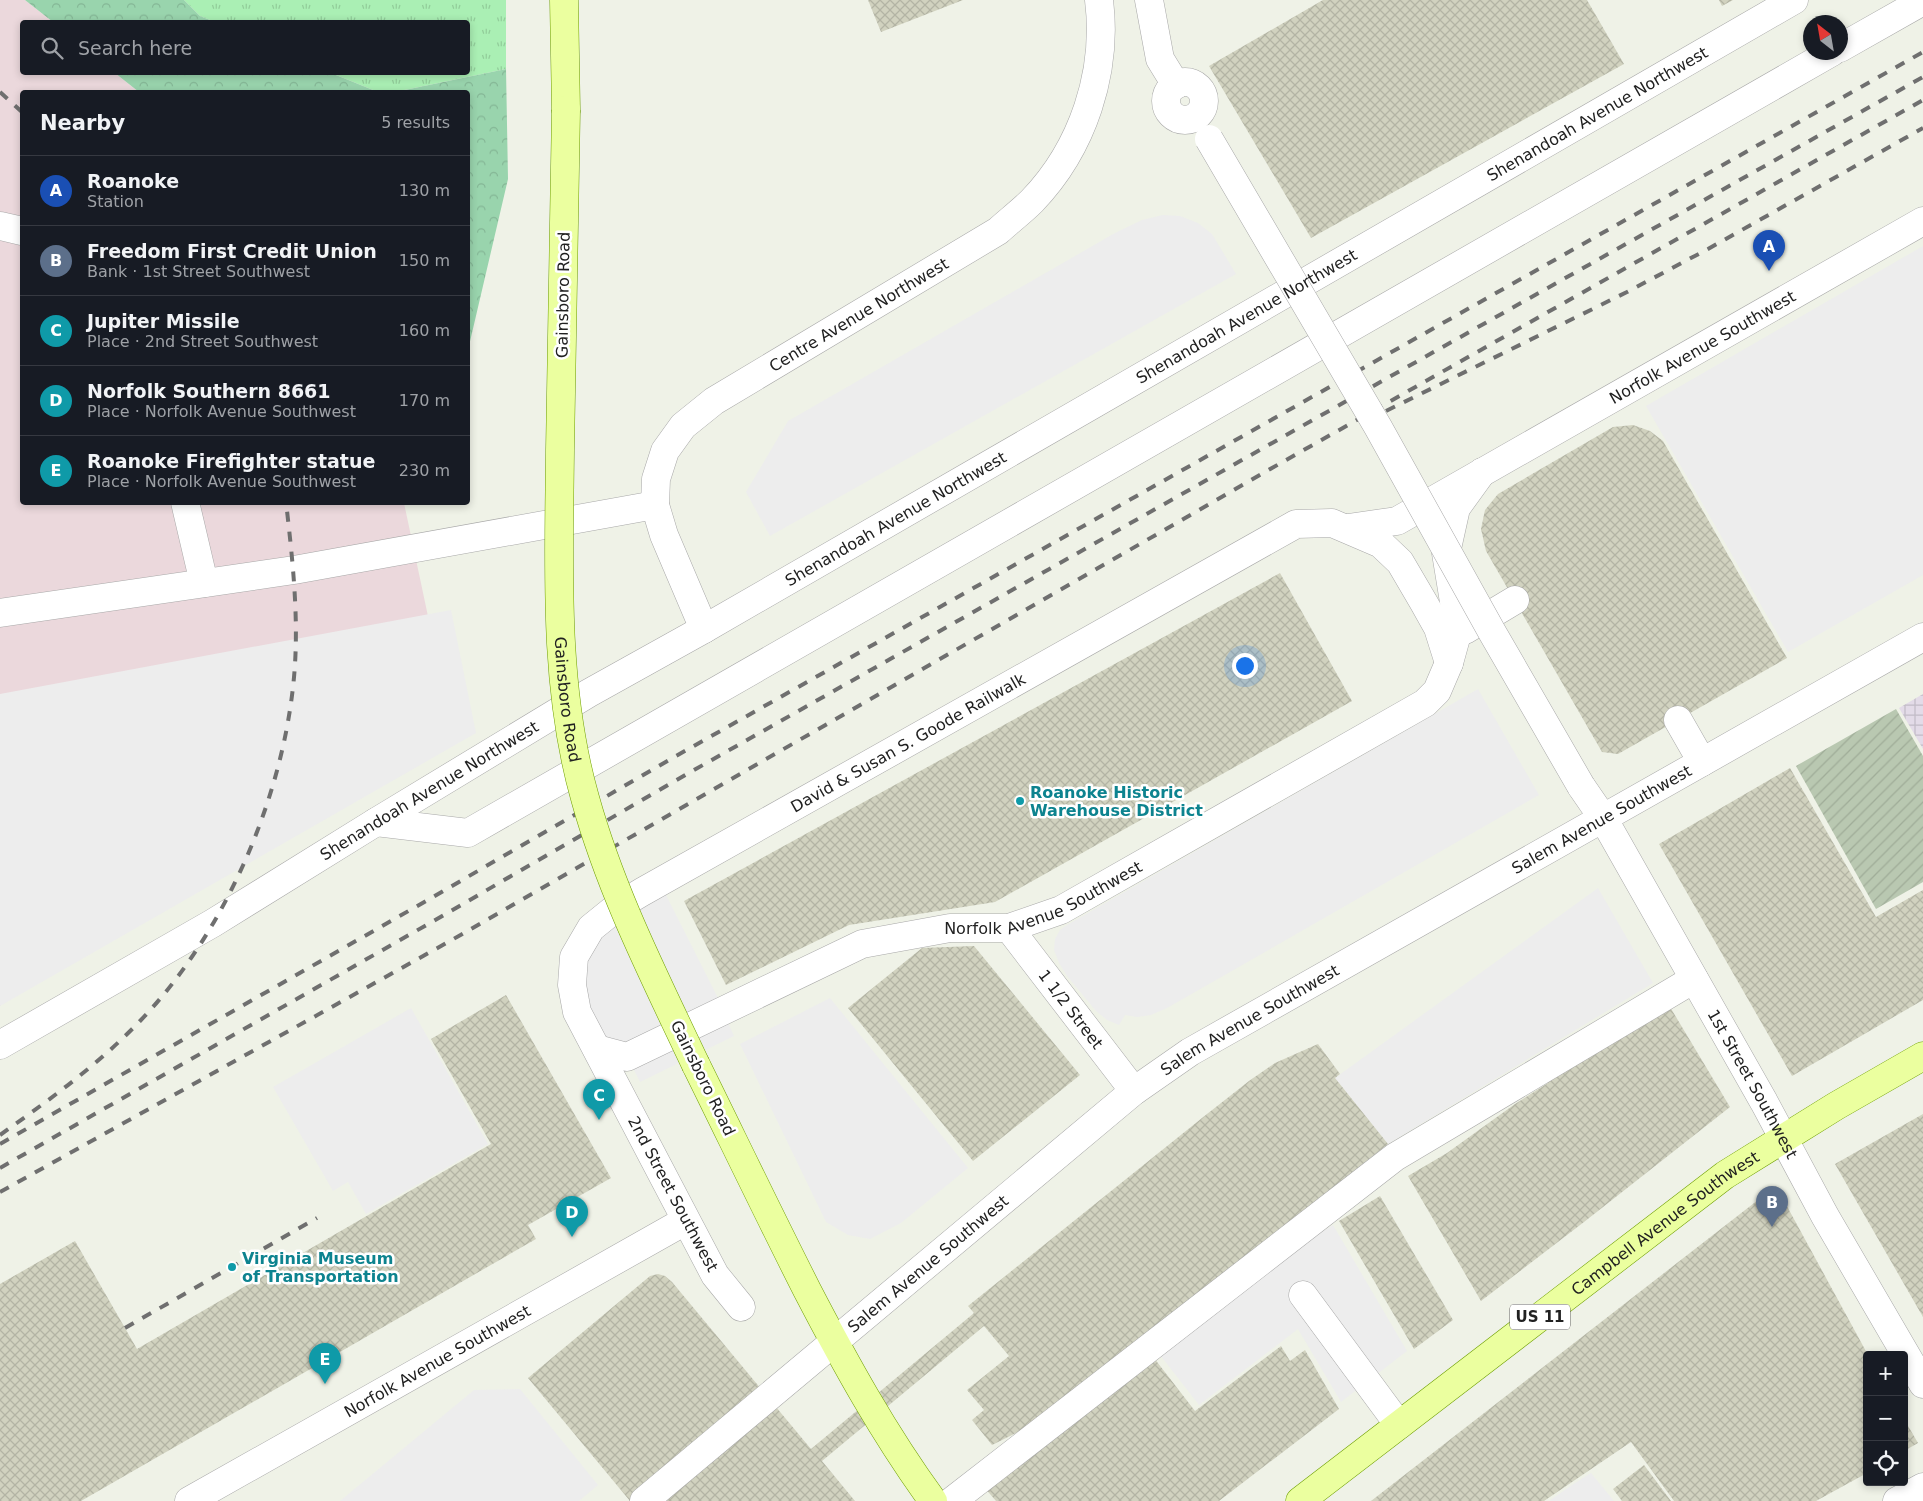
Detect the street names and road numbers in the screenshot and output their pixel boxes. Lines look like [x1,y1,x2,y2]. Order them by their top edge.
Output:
street label: Shenandoah Avenue Northwest [1483,42,1711,185]
street label: Gainsboro Road [552,232,574,358]
street label: Shenandoah Avenue Northwest [1132,245,1360,387]
street label: Centre Avenue Northwest [766,254,952,375]
street label: Norfolk Avenue Southwest [1606,286,1799,407]
street label: Shenandoah Avenue Northwest [782,447,1009,590]
street label: Gainsboro Road [551,636,585,764]
street label: David & Susan S. Goode Railwalk [787,669,1029,816]
street label: Shenandoah Avenue Northwest [316,717,542,864]
street label: Salem Avenue Southwest [1508,761,1695,877]
street label: Norfolk Avenue Southwest [944,857,1145,938]
street label: Salem Avenue Southwest [1157,960,1342,1079]
street label: 1 1/2 Street [1035,966,1107,1052]
street label: 1st Street Southwest [1704,1006,1802,1162]
street label: Gainsboro Road [667,1017,739,1139]
street label: 2nd Street Southwest [624,1113,722,1275]
street label: Campbell Avenue Southwest [1567,1147,1762,1299]
street label: Salem Avenue Southwest [844,1191,1012,1336]
street label: Norfolk Avenue Southwest [341,1301,534,1421]
road number: US 11 [1510,1304,1570,1330]

